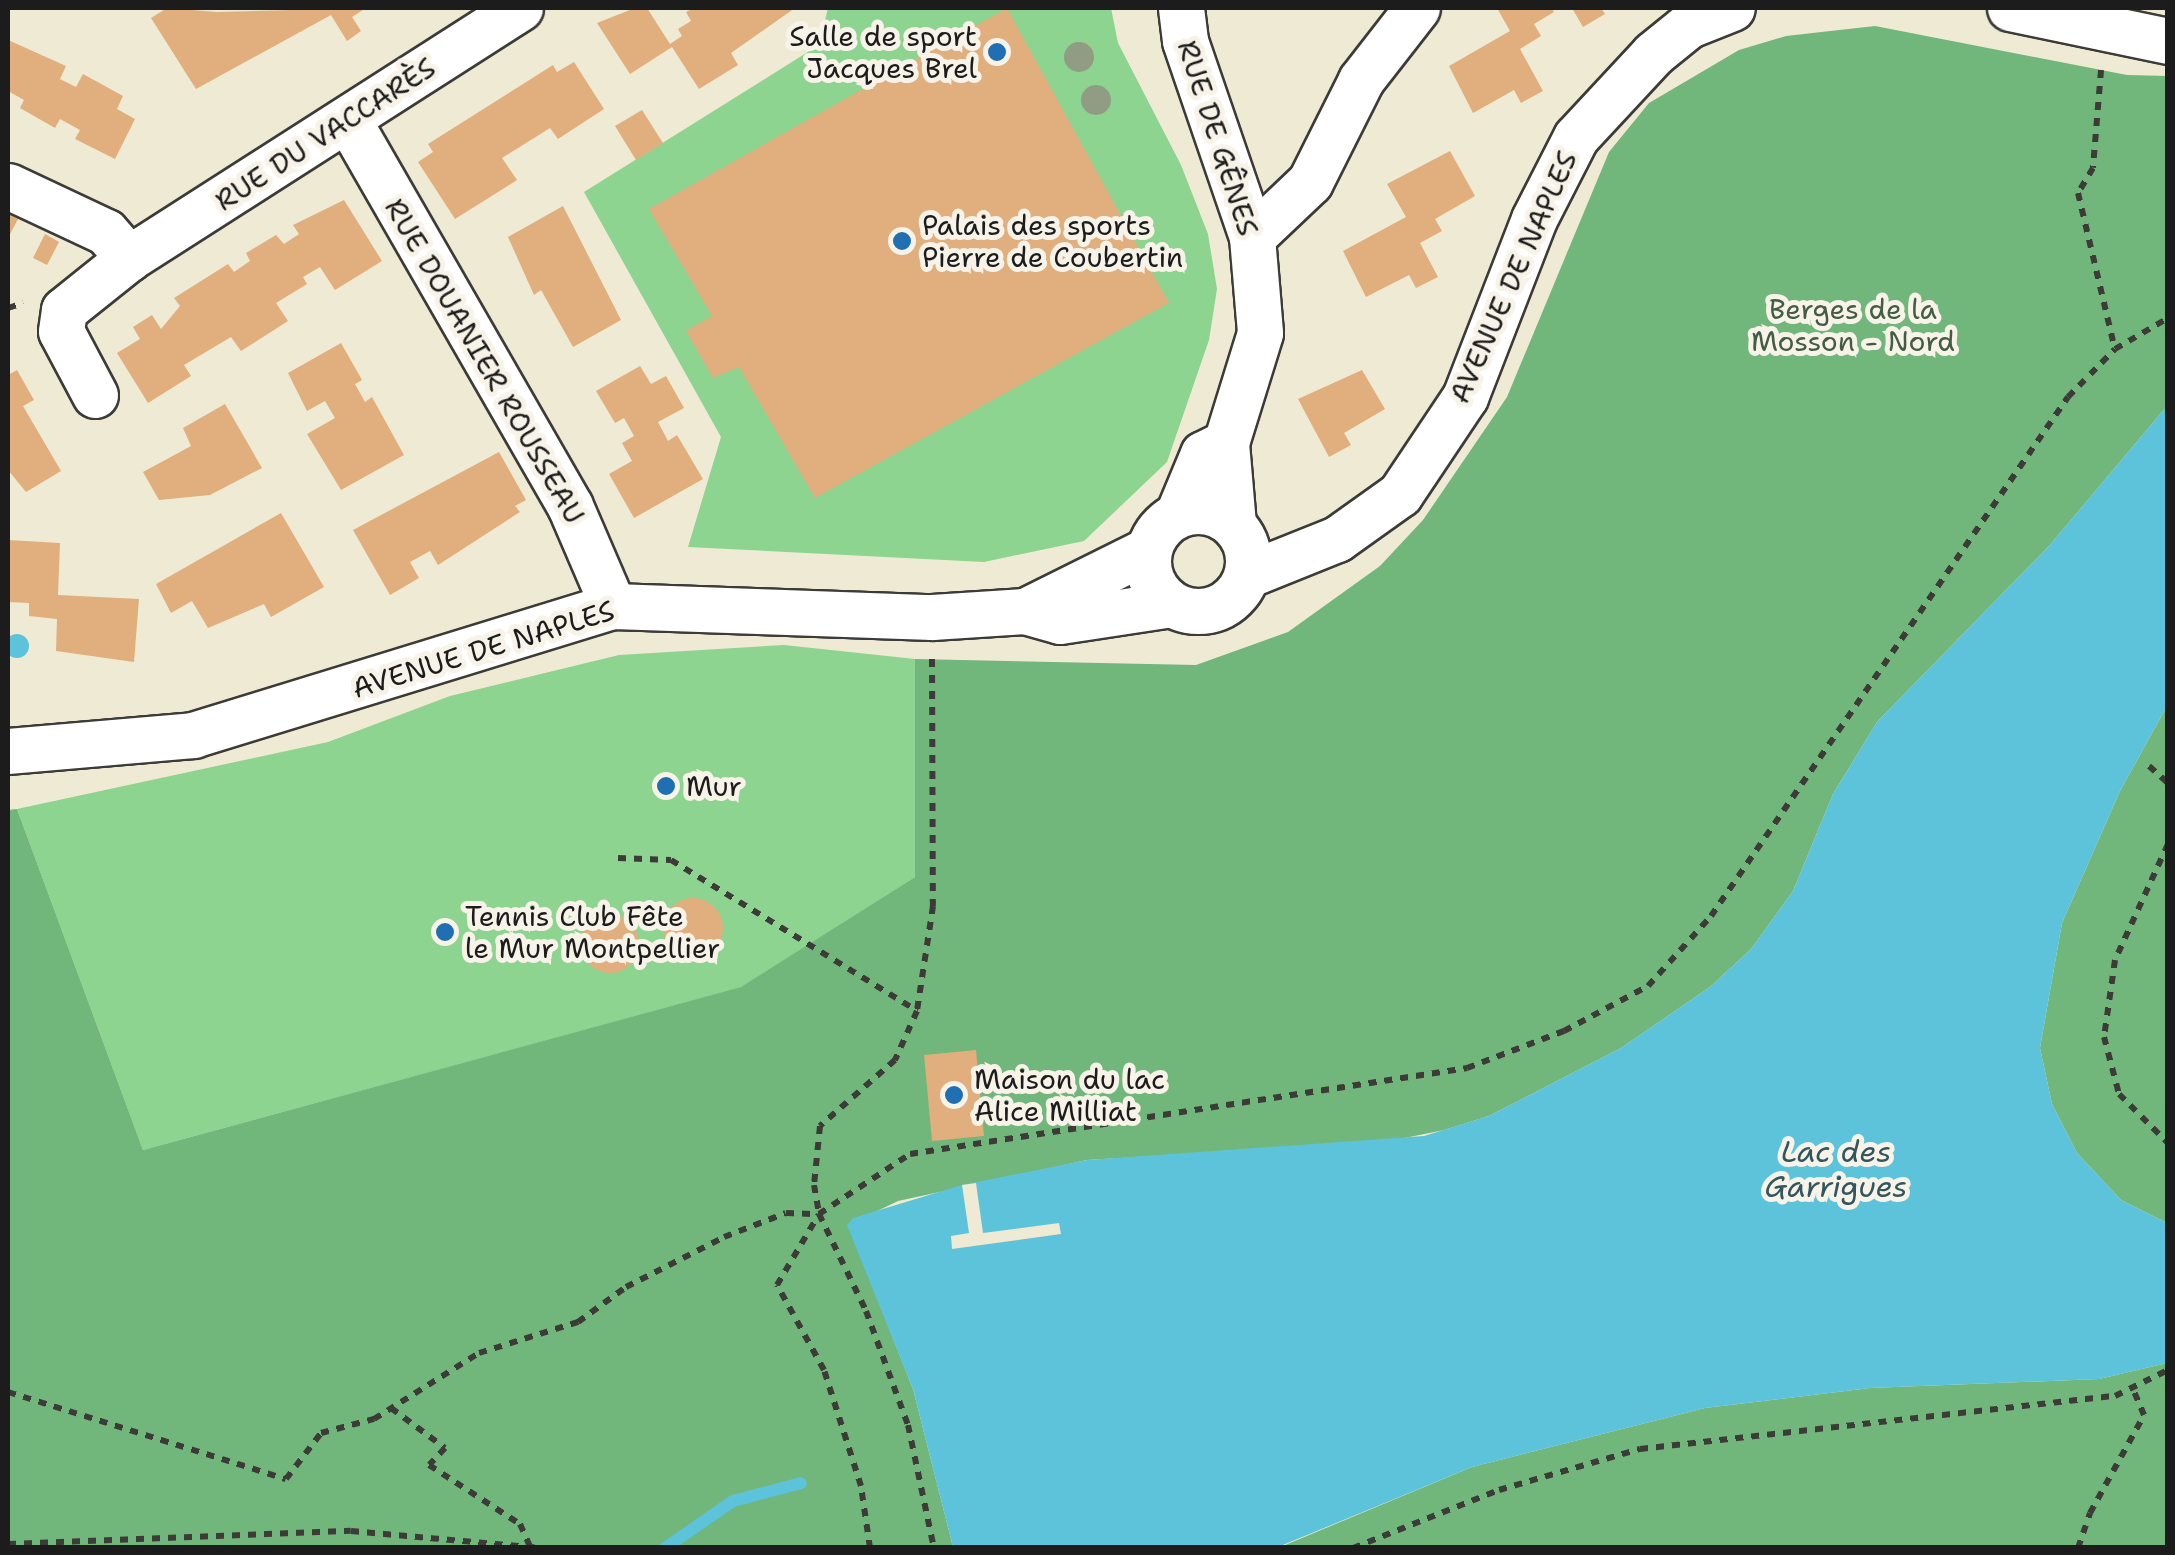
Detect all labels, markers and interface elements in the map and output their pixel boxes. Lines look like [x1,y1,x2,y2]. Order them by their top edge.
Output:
place label: Salle de sport Jacques Brel [789,19,977,85]
street label: RUE DE GÊNES [1171,36,1265,240]
marker: Salle de sport Jacques Brel [986,41,1008,63]
street label: RUE DU VACCARÈS [209,50,441,218]
street label: AVENUE DE NAPLES [1442,146,1584,408]
street label: RUE DOUANIER ROUSSEAU [378,193,592,529]
place label: Palais des sports Pierre de Coubertin [922,208,1183,274]
marker: Palais des sports Pierre de Coubertin [891,230,913,252]
park label: Berges de la Mosson - Nord [1751,292,1955,358]
street label: AVENUE DE NAPLES [348,593,618,705]
place label: Mur [686,769,742,803]
marker: Mur [655,775,677,797]
place label: Tennis Club Fête le Mur Montpellier [465,899,720,965]
marker: Tennis Club Fête le Mur Montpellier [434,921,456,943]
place label: Maison du lac Alice Milliat [974,1062,1165,1128]
marker: Maison du lac Alice Milliat [943,1084,965,1106]
water label: Lac des Garrigues [1765,1134,1907,1204]

